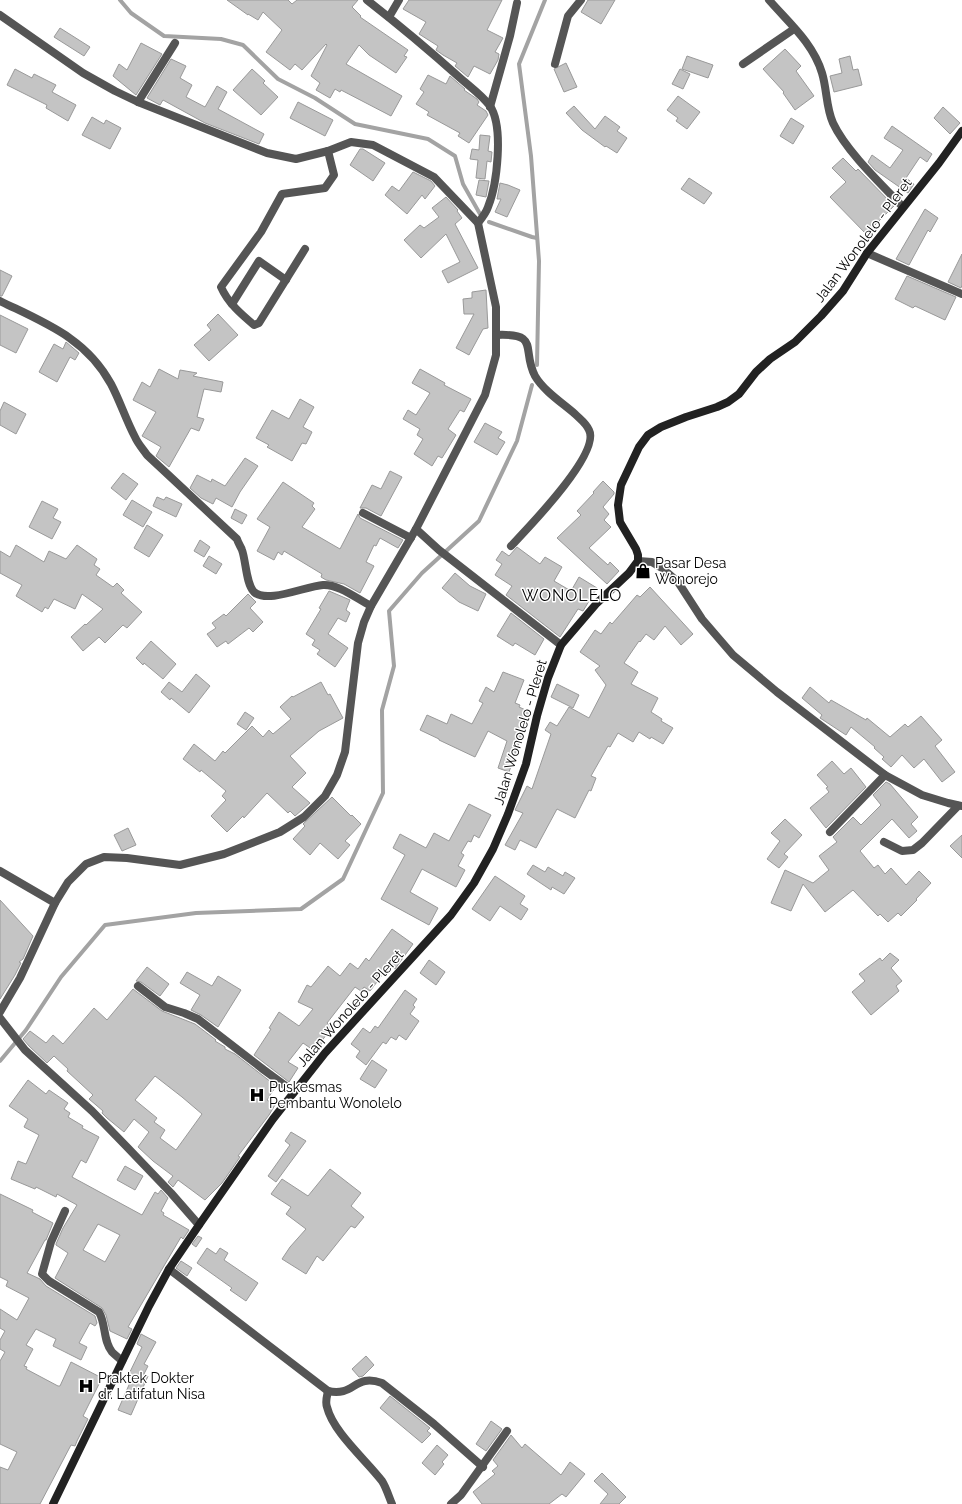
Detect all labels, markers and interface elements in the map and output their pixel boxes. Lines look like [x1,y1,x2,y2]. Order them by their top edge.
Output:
street label: Jalan Wonolelo - Pleret [811,175,915,305]
place label: Pasar Desa Wonorejo [655,555,726,587]
shop icon: Pasar Desa Wonorejo [634,562,652,580]
district label: WONOLELO [522,586,622,605]
street label: Jalan Wonolelo - Pleret [490,657,550,807]
street label: Jalan Wonolelo - Pleret [294,946,407,1069]
place label: Puskesmas Pembantu Wonolelo [269,1079,402,1111]
hospital icon: Puskesmas Pembantu Wonolelo [248,1086,266,1104]
place label: Praktek Dokter dr. Latifatun Nisa [98,1370,205,1402]
hospital icon: Praktek Dokter dr. Latifatun Nisa [77,1377,95,1395]

